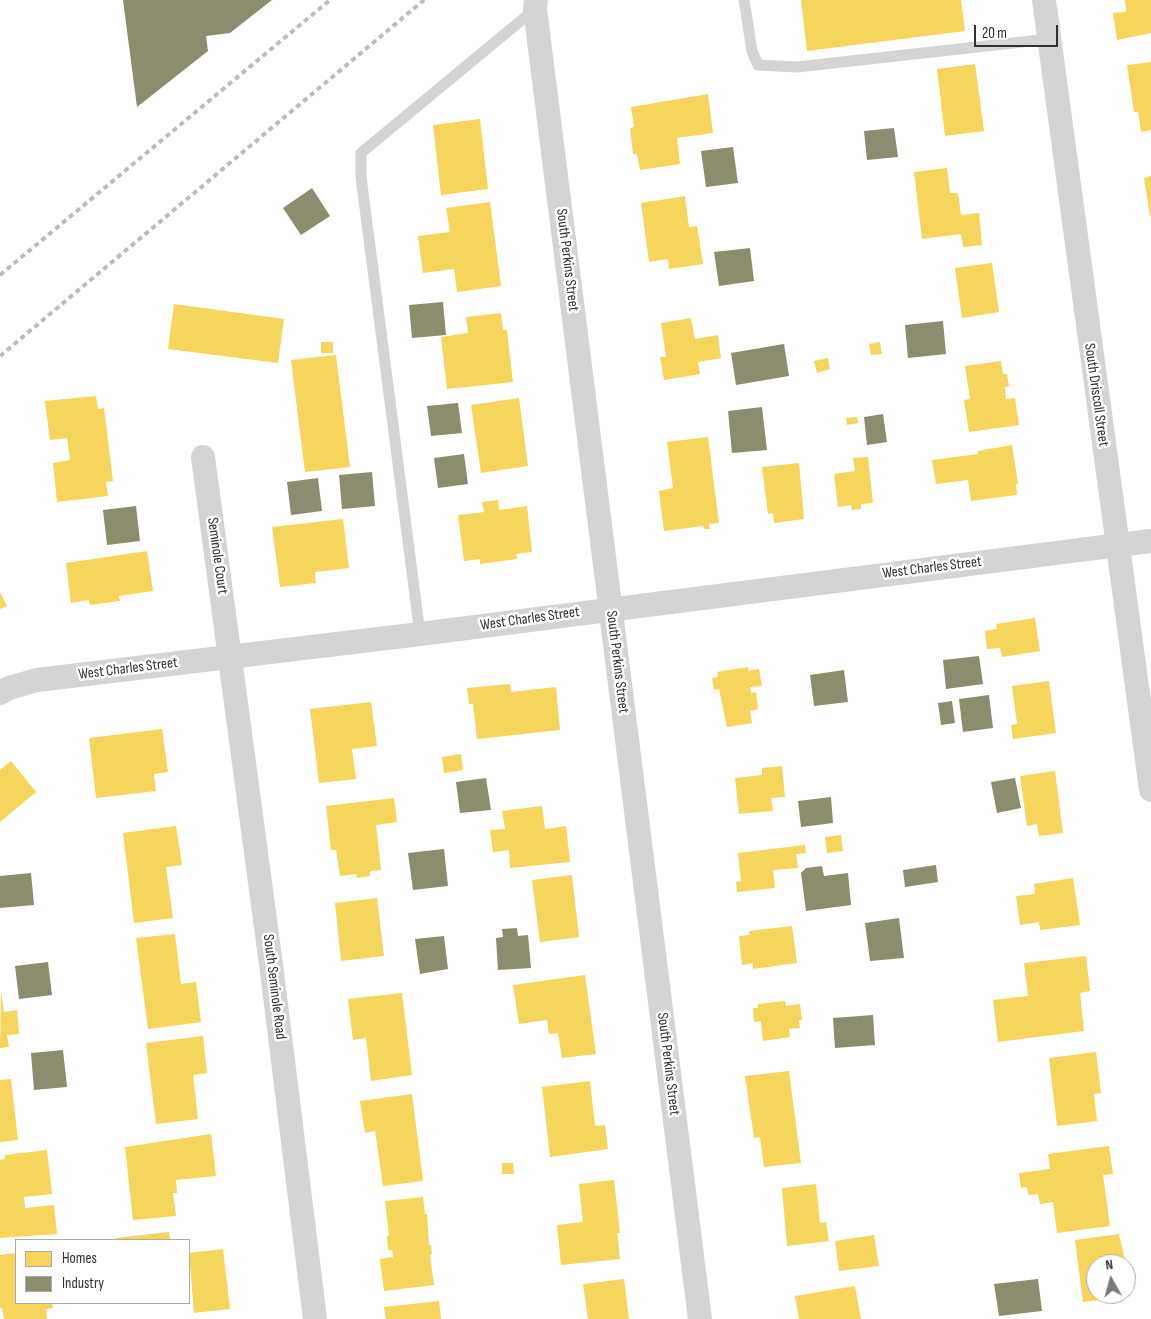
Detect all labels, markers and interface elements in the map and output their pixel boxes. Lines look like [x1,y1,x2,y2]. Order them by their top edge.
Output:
scale bar [976,15,1060,47]
text: 20 m [982,24,1007,43]
street label: South Perkins Street [552,208,582,312]
street label: South Driscoll Street [1080,342,1112,448]
street label: Seminole Court [203,516,231,596]
street label: West Charles Street [881,553,983,583]
street label: West Charles Street [479,603,581,635]
street label: South Perkins Street [602,610,632,714]
street label: West Charles Street [77,654,179,684]
street label: South Seminole Road [259,933,289,1041]
street label: South Perkins Street [653,1012,683,1116]
legend [15,1239,190,1304]
text: Homes [62,1249,97,1268]
north arrow [1086,1254,1136,1304]
text: N [1104,1256,1114,1274]
text: Industry [62,1274,104,1293]

